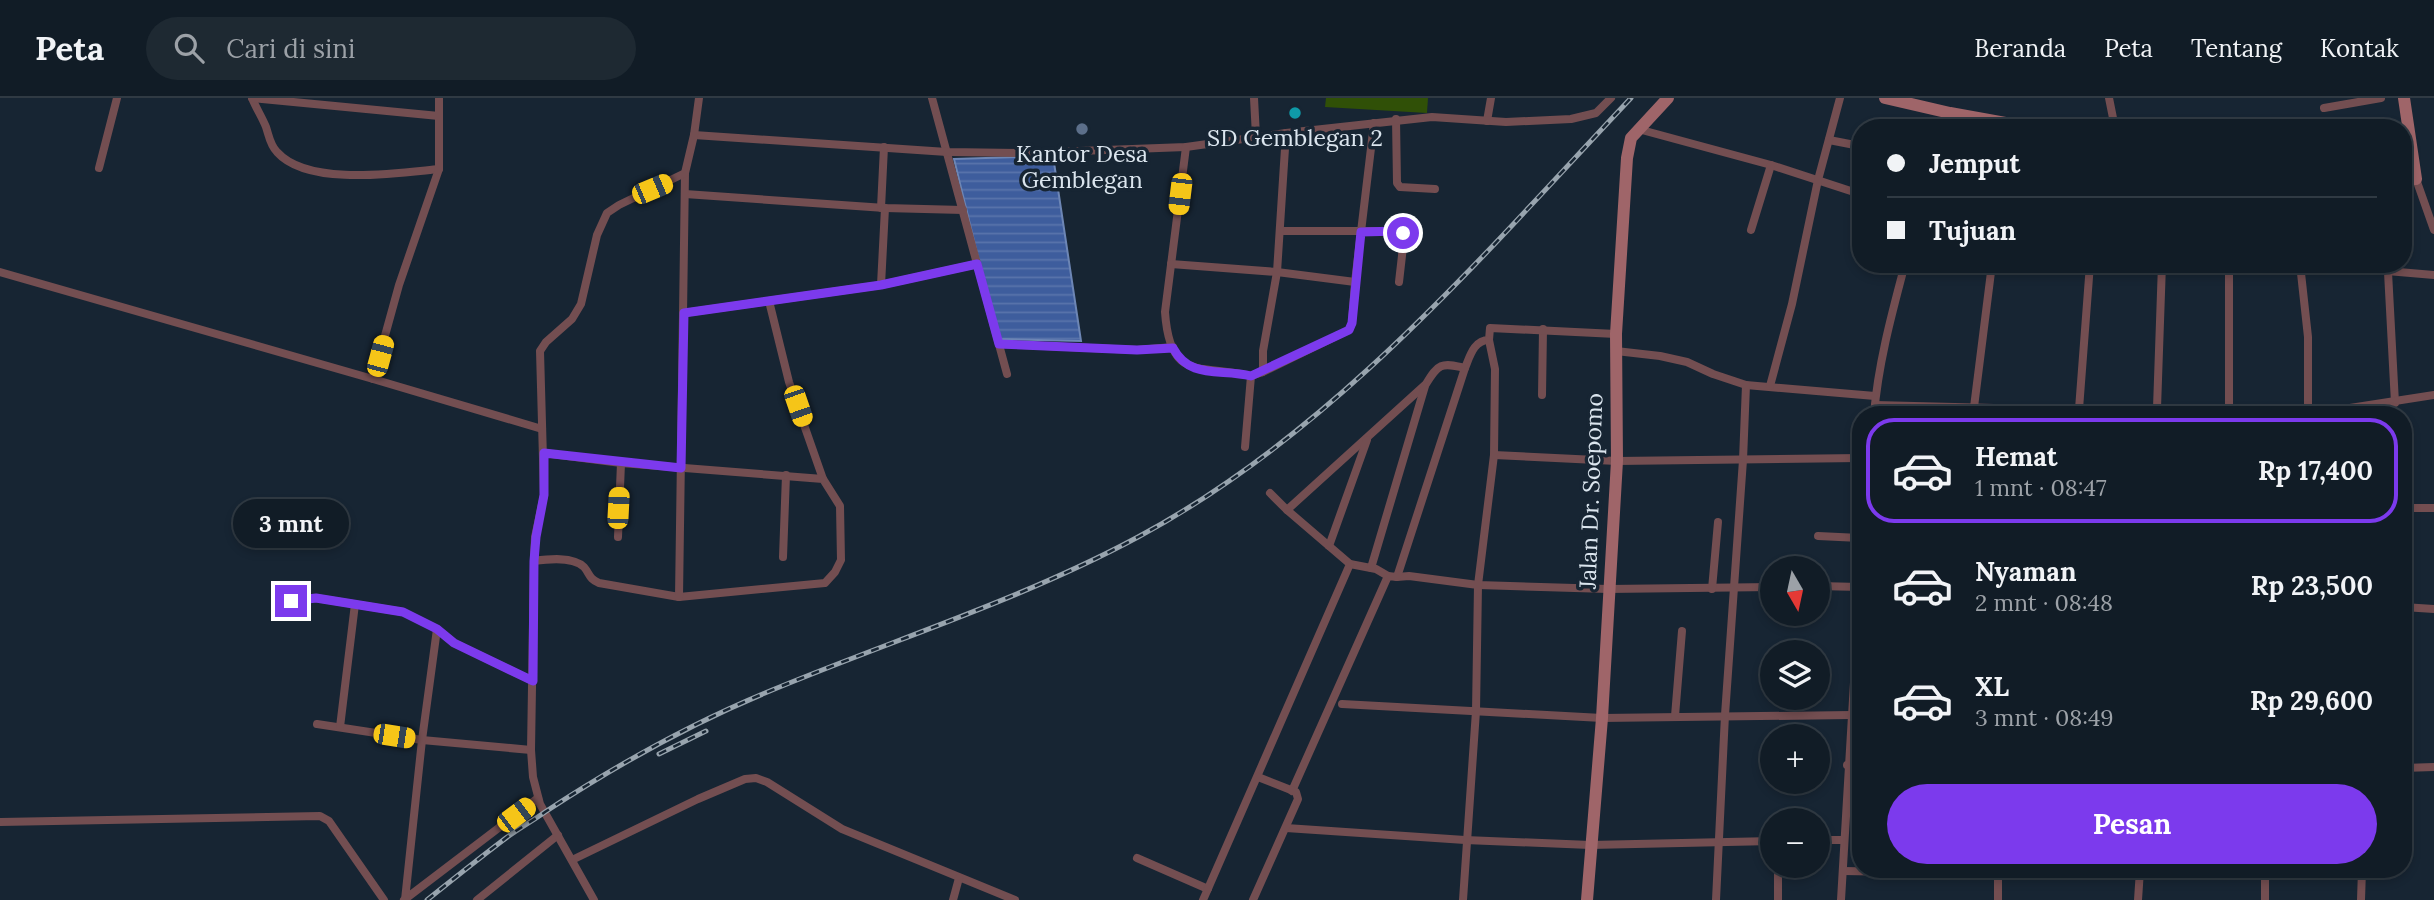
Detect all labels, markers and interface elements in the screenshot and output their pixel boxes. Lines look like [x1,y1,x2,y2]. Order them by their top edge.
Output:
search box [146,17,636,80]
text: Peta [35,27,104,69]
icon: search [170,29,208,67]
text: Cari di sini [226,32,355,65]
text: Beranda [1974,33,2066,64]
text: Peta [2104,33,2153,64]
text: Tentang [2191,33,2282,64]
text: Kontak [2320,33,2399,64]
marker: SD Gemblegan 2 [1287,105,1303,121]
marker: Kantor Desa Gemblegan [1074,121,1090,137]
place label: SD Gemblegan 2 [1207,123,1383,152]
place label: Kantor Desa Gemblegan [1016,139,1148,194]
text: Jemput [1929,147,2020,180]
car [629,171,676,207]
car [1168,172,1193,216]
text: Tujuan [1929,214,2016,247]
route start [1387,217,1419,249]
car [365,333,396,379]
car [782,383,815,429]
street label: Jalan Dr. Soepomo [1573,392,1608,591]
icon: car [1891,439,1954,502]
text: Hemat [1975,440,2057,473]
text: Rp 17,400 [2258,454,2373,487]
text: 1 mnt · 08:47 [1975,473,2107,502]
car [607,486,630,530]
callout: 3 mnt [233,500,349,548]
text: 3 mnt [259,509,323,538]
icon: car [1891,554,1954,617]
text: Nyaman [1975,555,2076,588]
north arrow [1760,556,1830,626]
map controls [1760,556,1830,878]
text: Rp 23,500 [2251,569,2373,602]
route end [275,585,307,617]
text: 2 mnt · 08:48 [1975,588,2113,617]
button: layers [1760,640,1830,710]
icon: car [1891,669,1954,732]
text: XL [1975,670,2009,703]
text: Rp 29,600 [2250,684,2373,717]
text: 3 mnt · 08:49 [1975,703,2114,732]
car [372,722,417,750]
button: + [1760,724,1830,794]
button: Pesan [1887,784,2377,864]
car [493,794,540,836]
button: − [1760,808,1830,878]

